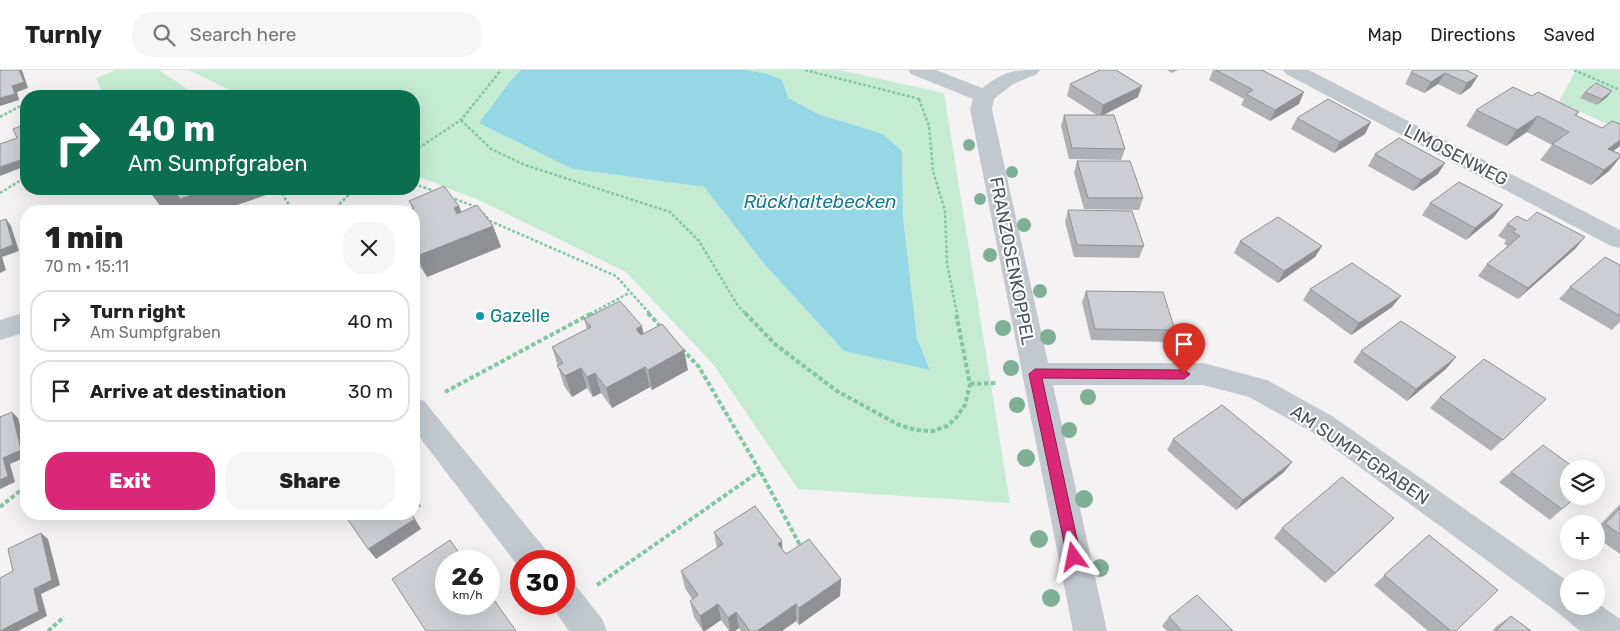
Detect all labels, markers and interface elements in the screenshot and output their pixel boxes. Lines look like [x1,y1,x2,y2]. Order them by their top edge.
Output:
search box [132,12,482,57]
text: Turnly [25,21,102,49]
icon: search [150,21,178,49]
text: Search here [190,23,296,46]
text: Map [1367,24,1402,46]
text: Directions [1430,24,1516,46]
text: Saved [1544,24,1595,46]
text: 40 m [128,108,215,150]
icon: right [45,110,110,175]
street label: LIMOSENWEG [1400,119,1512,191]
text: Am Sumpfgraben [128,150,308,177]
street label: FRANZOSENKOPPEL [985,175,1039,347]
water label: Rückhaltebecken [743,190,897,213]
text: 1 min [45,220,123,256]
button: close [343,222,395,274]
text: 70 m · 15:11 [45,257,129,276]
text: Turn right [90,300,185,323]
place label: Gazelle [490,305,550,327]
icon: right [47,307,75,335]
text: 40 m [348,310,393,333]
marker: Gazelle [474,310,486,322]
text: Am Sumpfgraben [90,323,221,342]
pin [1163,323,1205,374]
icon: arrive [1170,330,1198,358]
icon: arrive [47,377,75,405]
text: Arrive at destination [90,380,286,403]
text: 30 m [348,380,393,403]
street label: AM SUMPFGRABEN [1287,400,1433,510]
button: Exit [45,452,215,510]
button: Share [225,452,395,510]
map controls [1560,460,1605,615]
button: layers [1560,460,1605,505]
button: + [1560,515,1605,560]
position arrow [1047,530,1099,582]
speed limit sign: 30 [510,550,575,615]
text: 26 [451,562,484,591]
button: − [1560,570,1605,615]
text: km/h [453,588,482,602]

